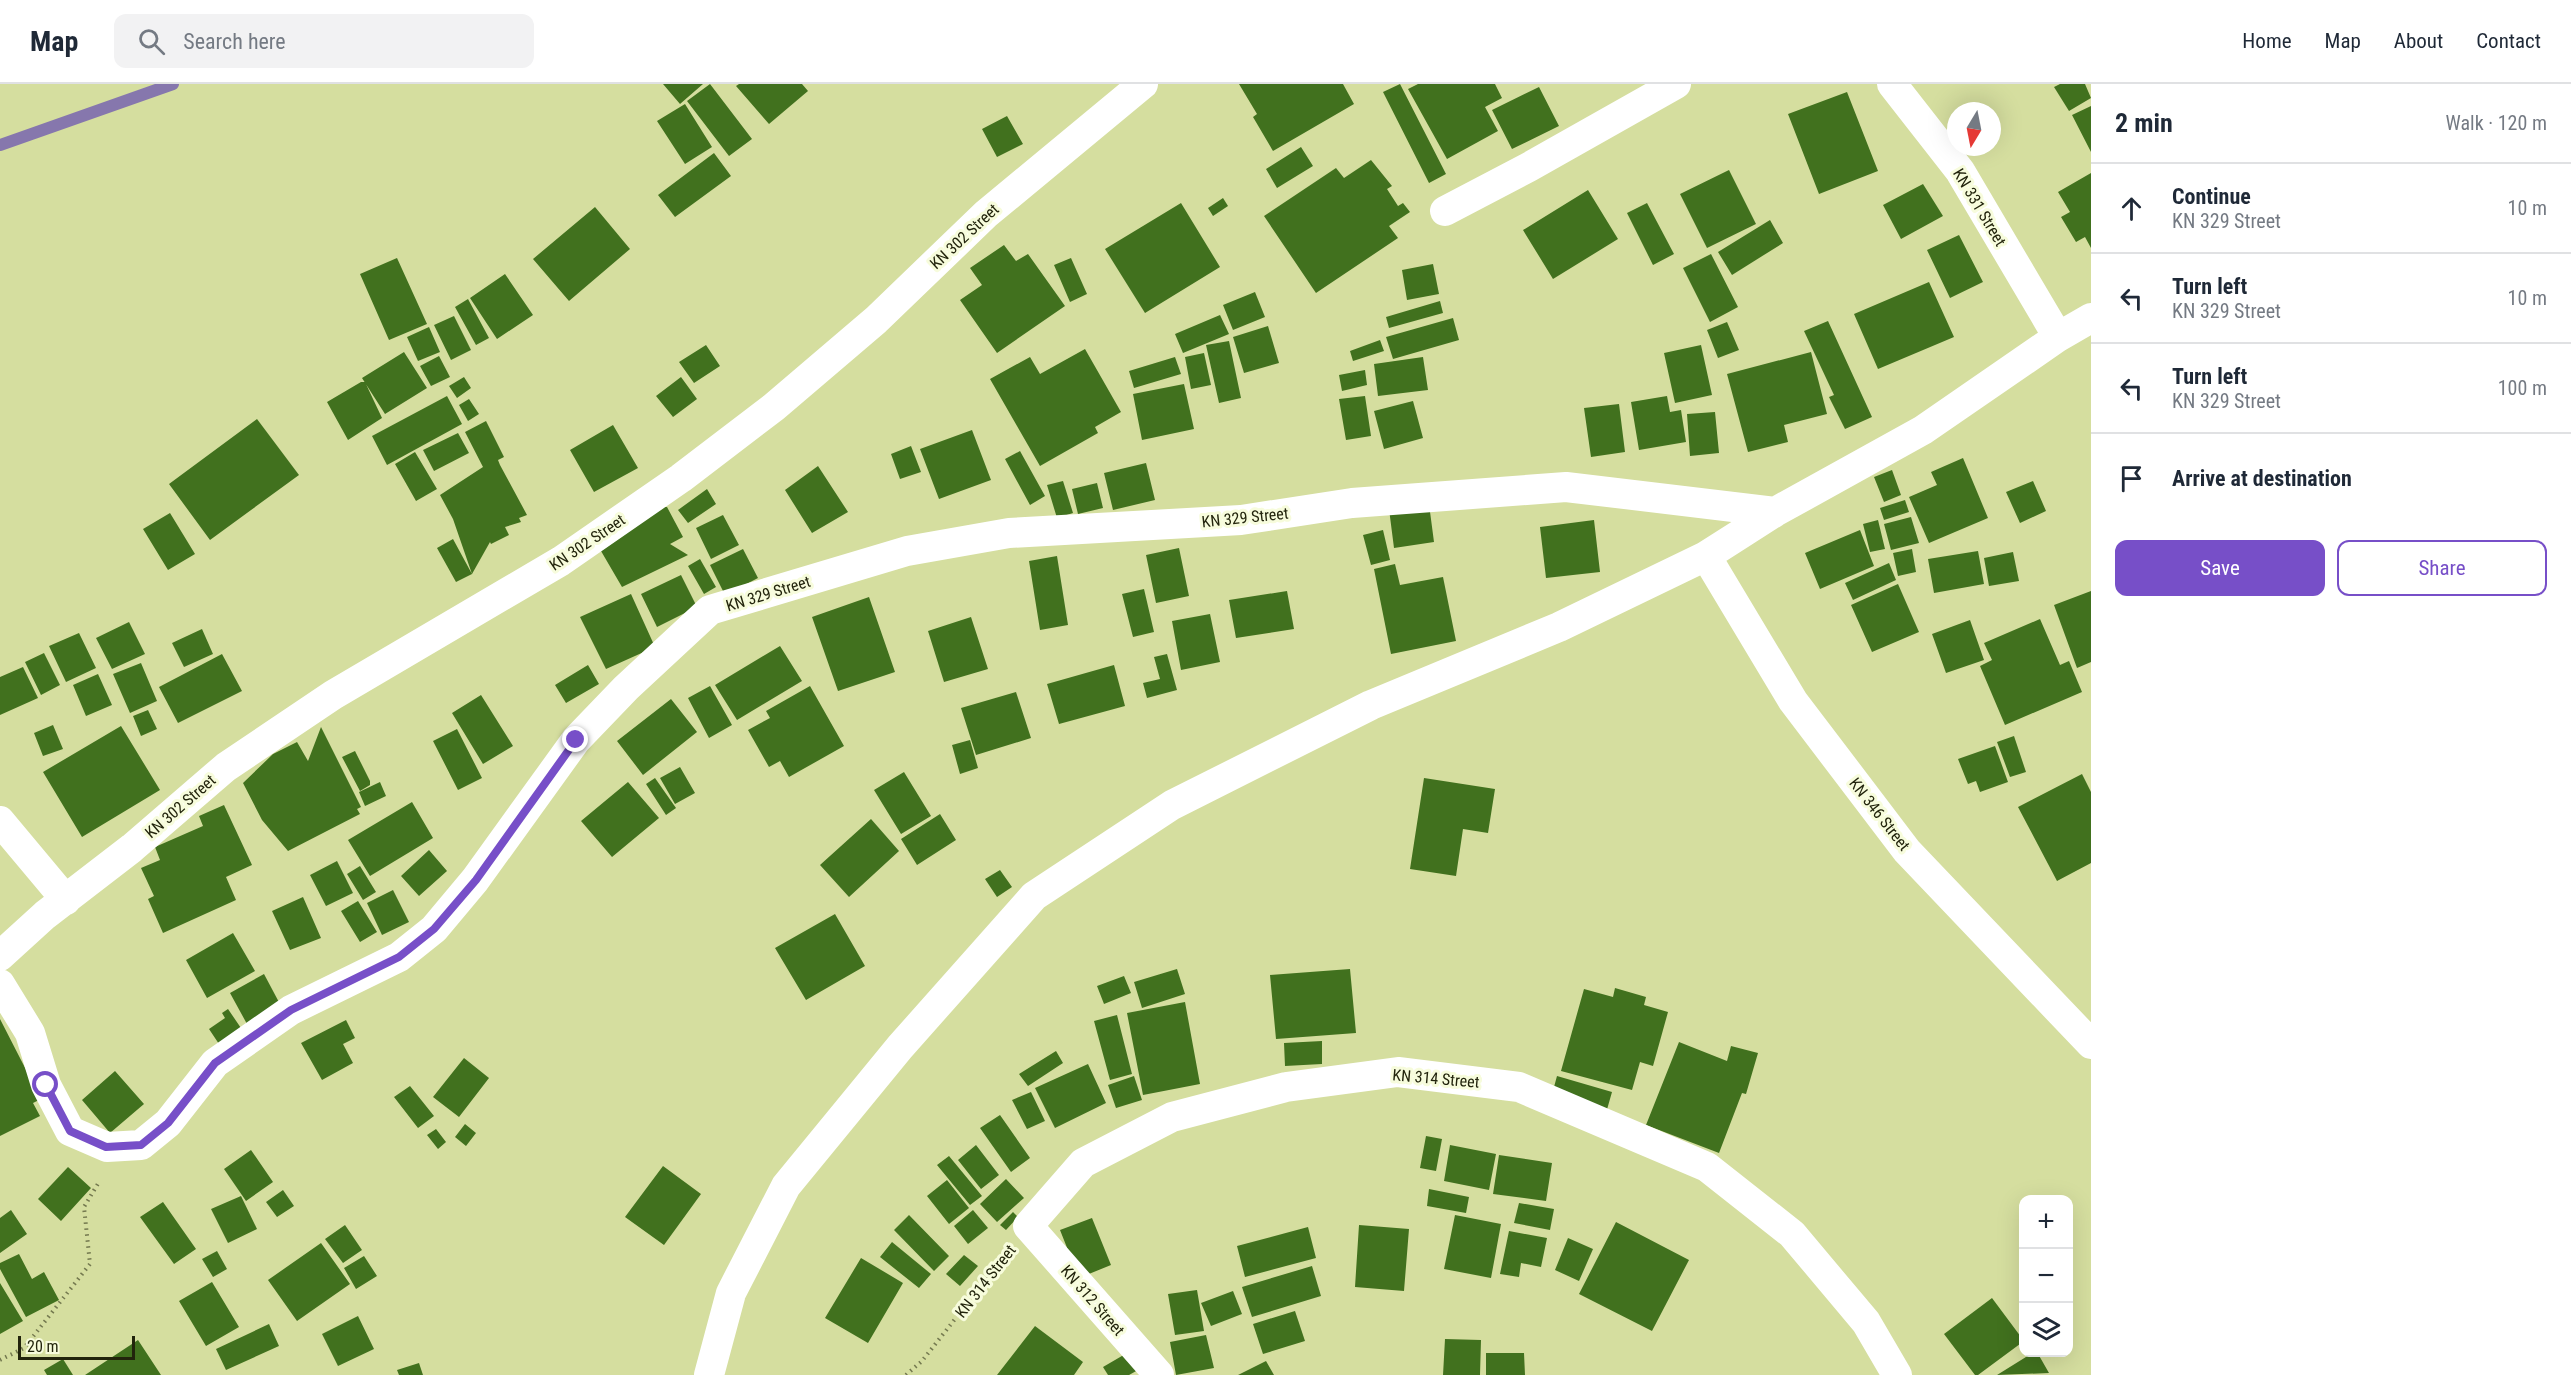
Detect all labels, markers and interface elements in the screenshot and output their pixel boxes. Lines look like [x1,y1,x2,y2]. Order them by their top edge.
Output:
search box [114,14,534,68]
text: Map [30,25,78,58]
icon: search [135,25,168,58]
text: Search here [183,29,286,54]
text: Home [2242,29,2292,53]
text: Map [2325,29,2361,53]
text: About [2394,29,2443,53]
text: Contact [2476,29,2541,53]
north arrow [1947,102,2001,156]
text: 2 min [2115,108,2173,138]
text: Walk · 120 m [2446,111,2547,135]
street label: KN 331 Street [1949,165,2010,250]
text: Continue [2172,184,2251,209]
icon: ahead [2115,192,2148,225]
text: 10 m [2508,196,2547,220]
street label: KN 302 Street [926,200,1003,273]
text: KN 329 Street [2172,209,2281,233]
text: Turn left [2172,274,2247,299]
icon: left [2115,282,2148,315]
text: 10 m [2508,286,2547,310]
text: KN 329 Street [2172,299,2281,323]
text: Turn left [2172,364,2247,389]
icon: left [2115,372,2148,405]
text: 100 m [2498,376,2547,400]
text: KN 329 Street [2172,389,2281,413]
icon: arrive [2115,462,2148,495]
text: Arrive at destination [2172,466,2352,491]
street label: KN 329 Street [1201,503,1290,532]
street label: KN 302 Street [546,510,629,575]
button: Save [2115,540,2325,596]
button: Share [2337,540,2547,596]
street label: KN 329 Street [724,572,813,615]
route end [562,726,588,752]
street label: KN 302 Street [141,770,220,842]
street label: KN 346 Street [1845,774,1914,855]
street label: KN 314 Street [1392,1065,1480,1092]
route start [32,1071,58,1097]
map controls [2019,1195,2073,1357]
button: + [2019,1195,2073,1249]
street label: KN 314 Street [951,1241,1020,1322]
button: − [2019,1249,2073,1303]
street label: KN 312 Street [1057,1261,1129,1340]
button: layers [2019,1303,2073,1357]
scale bar [18,1333,135,1360]
text: 20 m [27,1337,59,1356]

